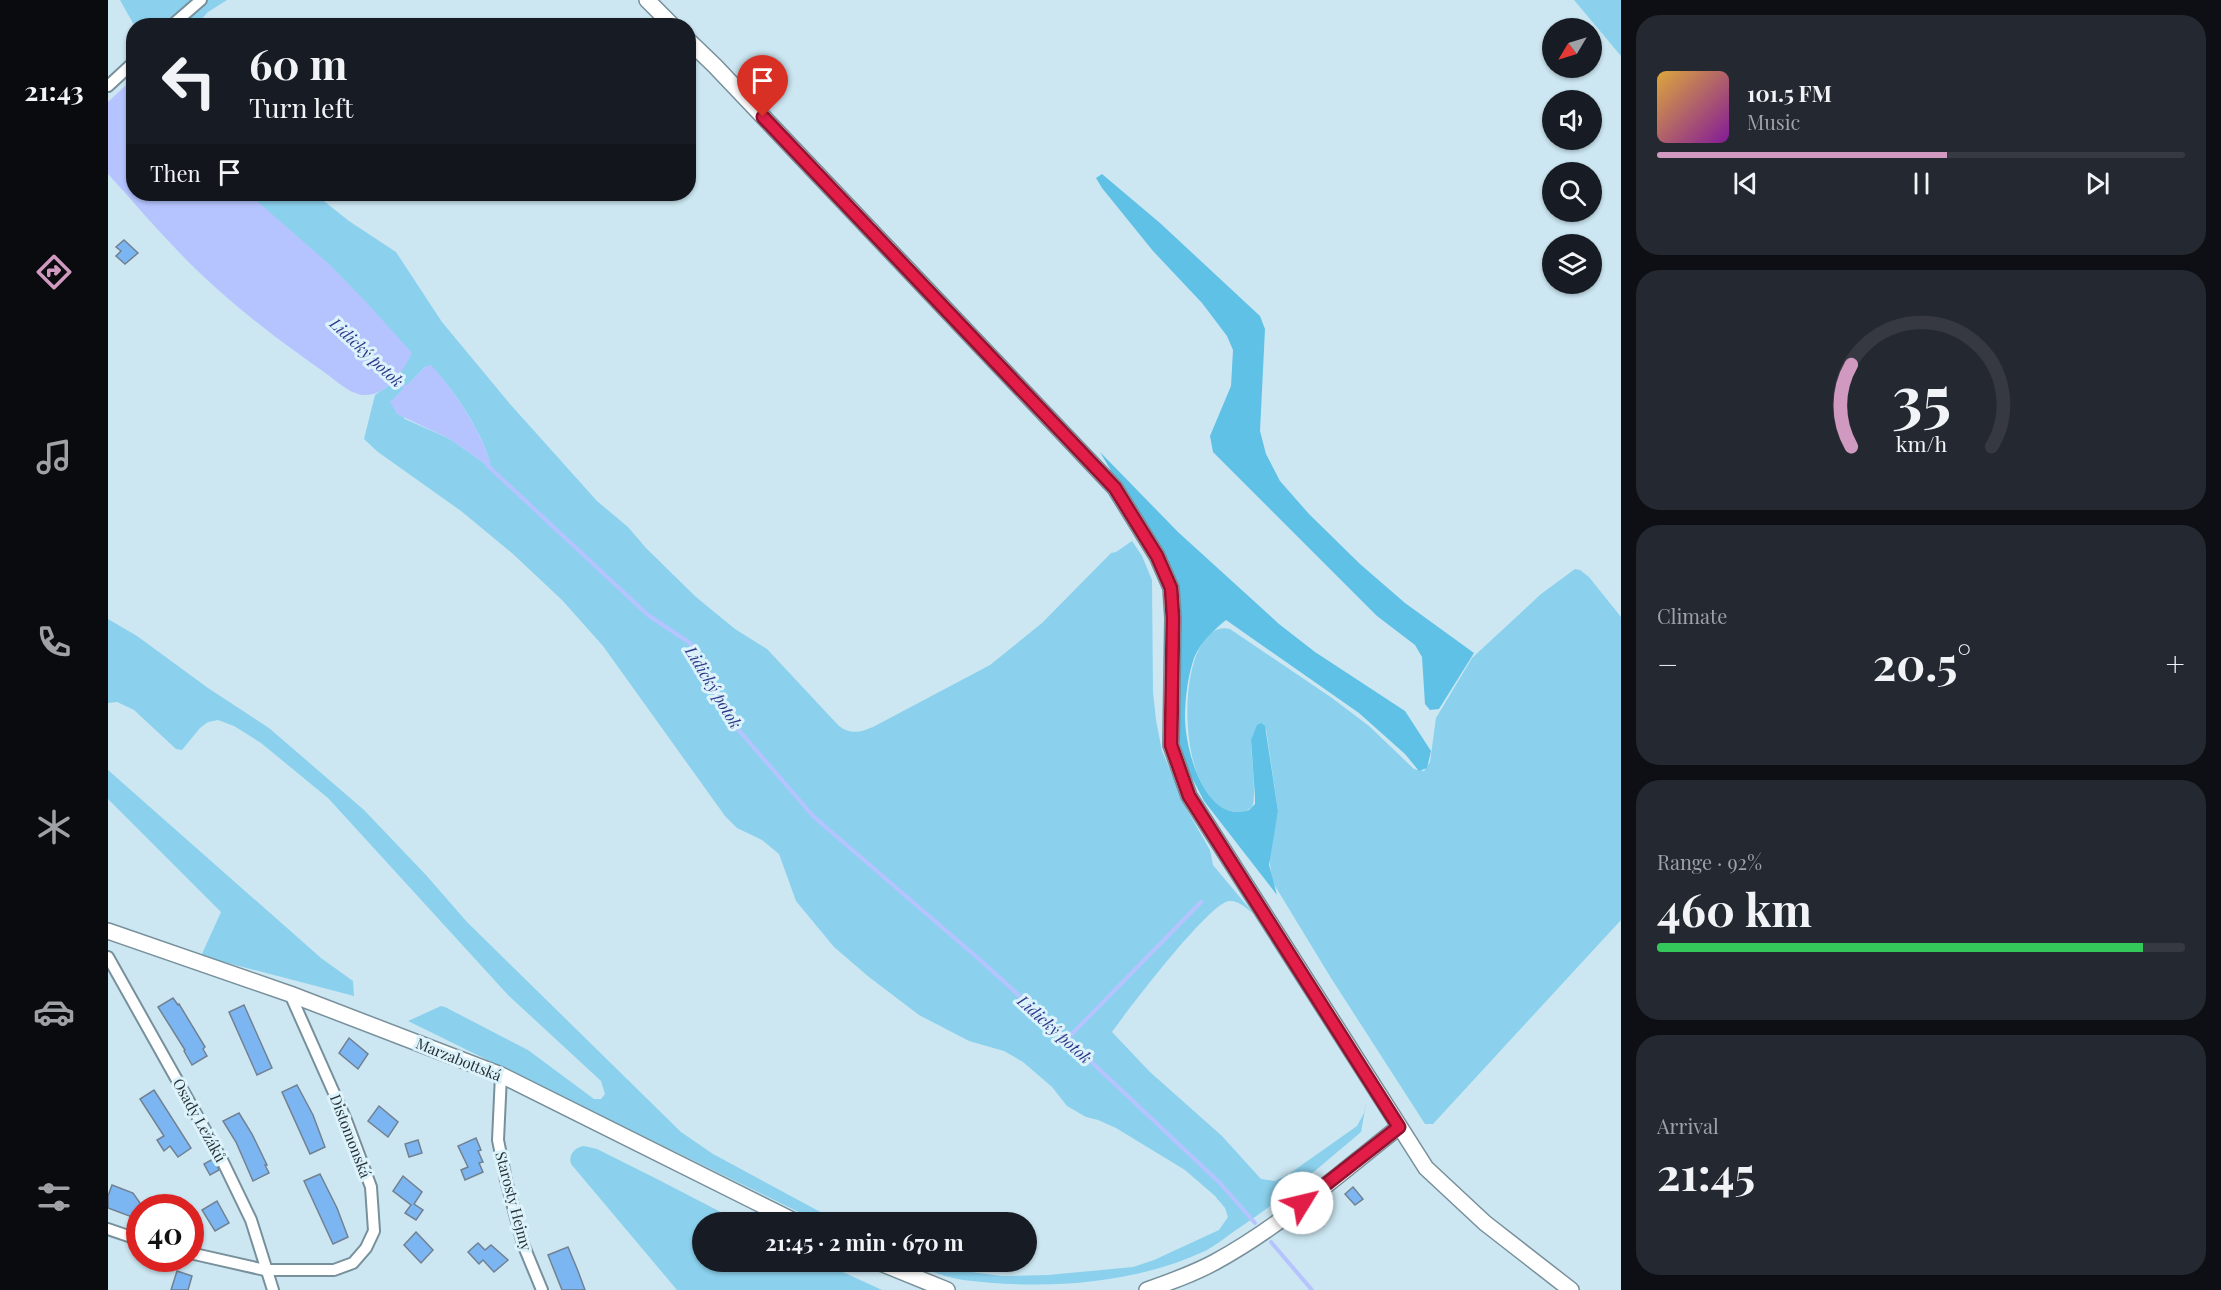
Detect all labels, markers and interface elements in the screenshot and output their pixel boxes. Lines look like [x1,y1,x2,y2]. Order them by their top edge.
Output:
north arrow [1542,18,1602,78]
map controls [1542,18,1602,294]
text: 60 m [249,35,347,91]
icon: left [150,42,228,120]
pin [737,55,788,117]
icon: arrive [746,64,779,97]
text: 21:43 [24,72,84,108]
text: 101.5 FM [1747,78,1832,108]
text: Turn left [249,89,353,125]
button: sound [1542,90,1602,150]
text: Music [1747,108,1800,135]
icon: arrive [213,156,246,189]
text: Then [150,158,201,188]
button: search [1542,162,1602,222]
icon: previous [1729,167,1762,200]
icon: pause [1905,167,1938,200]
icon: next [2081,167,2114,200]
button: layers [1542,234,1602,294]
icon: directions [33,251,75,293]
water label: Lidický potok [325,312,408,391]
text: 35 [1891,353,1951,437]
text: km/h [1895,429,1947,457]
icon: music [33,436,75,478]
text: Climate [1657,602,1727,629]
icon: phone [33,621,75,663]
text: 20.5° [1873,632,1971,692]
water label: Lidický potok [681,641,747,732]
text: − [1657,641,1678,685]
text: + [2166,641,2185,685]
icon: climate [33,806,75,848]
text: Range · 92% [1657,848,1762,875]
text: 460 km [1657,878,1812,938]
water label: Lidický potok [1013,990,1096,1068]
icon: car [33,991,75,1033]
street label: Marzabottská [413,1033,505,1085]
street label: Osady Ležáků [169,1075,231,1166]
street label: Distomonská [326,1091,376,1181]
text: Arrival [1657,1112,1719,1139]
text: 21:45 [1657,1142,1755,1202]
street label: Starosty Hejmy [491,1149,537,1253]
position arrow [1270,1171,1334,1235]
icon: filters [33,1176,75,1218]
speed limit sign: 40 [126,1194,204,1272]
text: 21:45 · 2 min · 670 m [765,1227,964,1257]

